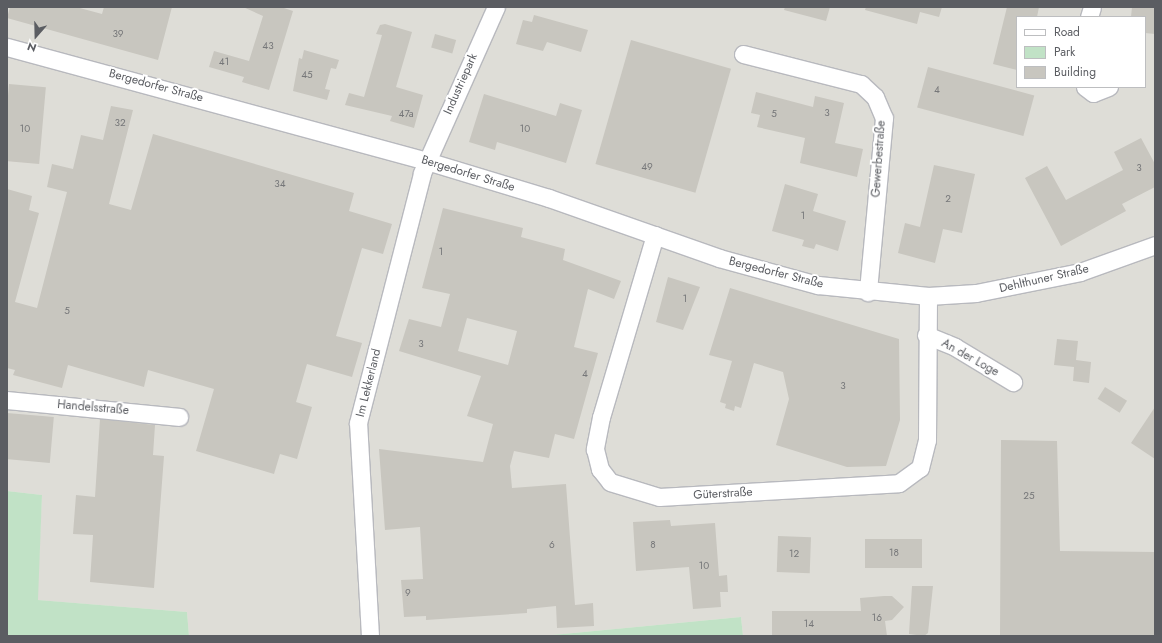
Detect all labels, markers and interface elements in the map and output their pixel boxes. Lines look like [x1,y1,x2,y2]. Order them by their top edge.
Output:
north arrow [16,16,56,56]
legend [1016,16,1146,88]
text: Road [1054,23,1080,41]
house number: 39 [112,28,124,40]
text: N [25,38,39,56]
house number: 43 [262,40,274,52]
text: Park [1054,43,1075,61]
street label: Industriepark [441,51,481,117]
house number: 41 [219,56,229,68]
text: Building [1054,63,1096,81]
street label: Bergedorfer Straße [107,66,205,106]
house number: 45 [301,69,313,81]
house number: 4 [934,84,940,96]
house number: 3 [824,107,830,119]
house number: 47a [399,108,413,120]
house number: 5 [771,108,777,120]
house number: 32 [114,117,126,129]
street label: Gewerbestraße [869,120,889,198]
house number: 10 [20,123,30,135]
house number: 10 [520,123,530,135]
street label: Bergedorfer Straße [420,153,516,195]
house number: 49 [641,161,653,173]
house number: 3 [1136,162,1142,174]
house number: 34 [274,178,286,190]
house number: 2 [945,193,951,205]
house number: 1 [801,210,805,222]
house number: 1 [439,246,443,258]
street label: Bergedorfer Straße [727,254,825,292]
street label: Dehlthuner Straße [998,262,1090,296]
house number: 1 [683,293,687,305]
house number: 5 [64,305,70,317]
street label: An der Loge [939,336,1001,380]
house number: 3 [418,338,424,350]
street label: Im Lekkerland [354,347,384,419]
house number: 4 [582,368,588,380]
house number: 3 [840,380,846,392]
street label: Handelsstraße [57,398,129,418]
street label: Güterstraße [693,485,753,503]
house number: 25 [1023,490,1035,502]
house number: 6 [549,539,555,551]
house number: 8 [650,539,656,551]
house number: 18 [889,547,899,559]
house number: 12 [789,548,799,560]
house number: 10 [699,560,709,572]
house number: 9 [405,587,411,599]
house number: 16 [872,612,882,624]
house number: 14 [804,618,814,630]

